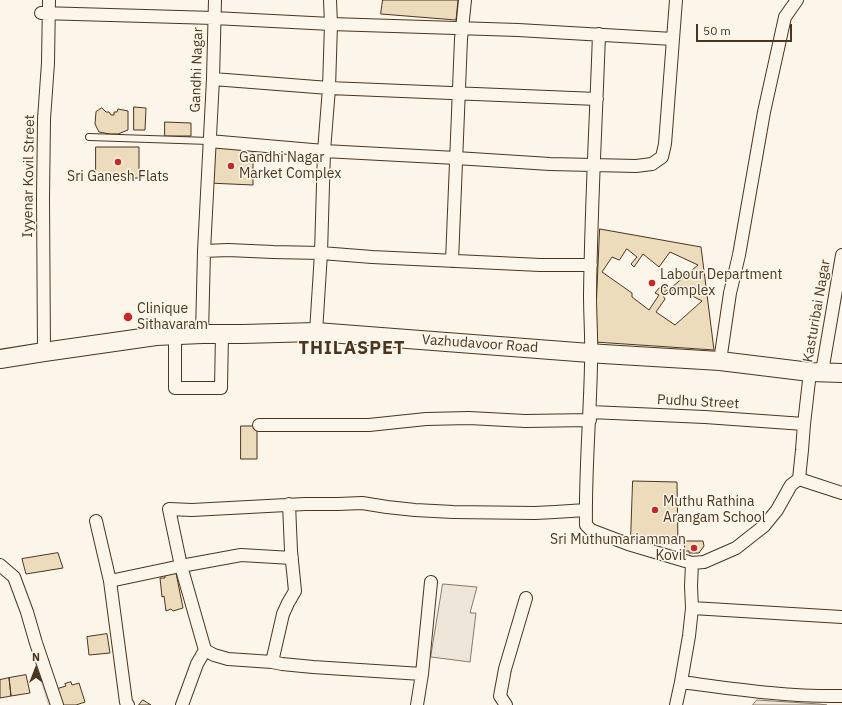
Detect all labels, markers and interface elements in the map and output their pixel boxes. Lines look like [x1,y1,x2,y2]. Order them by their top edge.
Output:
scale bar [698,16,794,42]
text: 50 m [703,23,731,38]
street label: Gandhi Nagar [187,27,207,113]
street label: Iyyenar Kovil Street [20,114,38,238]
place label: Gandhi Nagar Market Complex [239,150,341,182]
marker: Sri Ganesh Flats [113,157,123,167]
marker: Gandhi Nagar Market Complex [226,161,236,171]
place label: Sri Ganesh Flats [67,169,169,185]
street label: Kasturibai Nagar [800,258,834,364]
place label: Labour Department Complex [660,267,782,300]
marker: Labour Department Complex [647,278,657,288]
place label: Clinique Sithavaram [137,301,208,334]
marker: Clinique Sithavaram [122,311,134,323]
street label: Vazhudavoor Road [421,332,539,356]
district label: THILASPET [299,338,405,360]
street label: Pudhu Street [657,391,739,413]
place label: Muthu Rathina Arangam School [663,494,765,526]
marker: Muthu Rathina Arangam School [650,505,660,515]
place label: Sri Muthumariamman Kovil [550,532,686,564]
marker: Sri Muthumariamman Kovil [689,543,699,553]
north arrow [16,649,56,689]
text: N [32,650,40,664]

